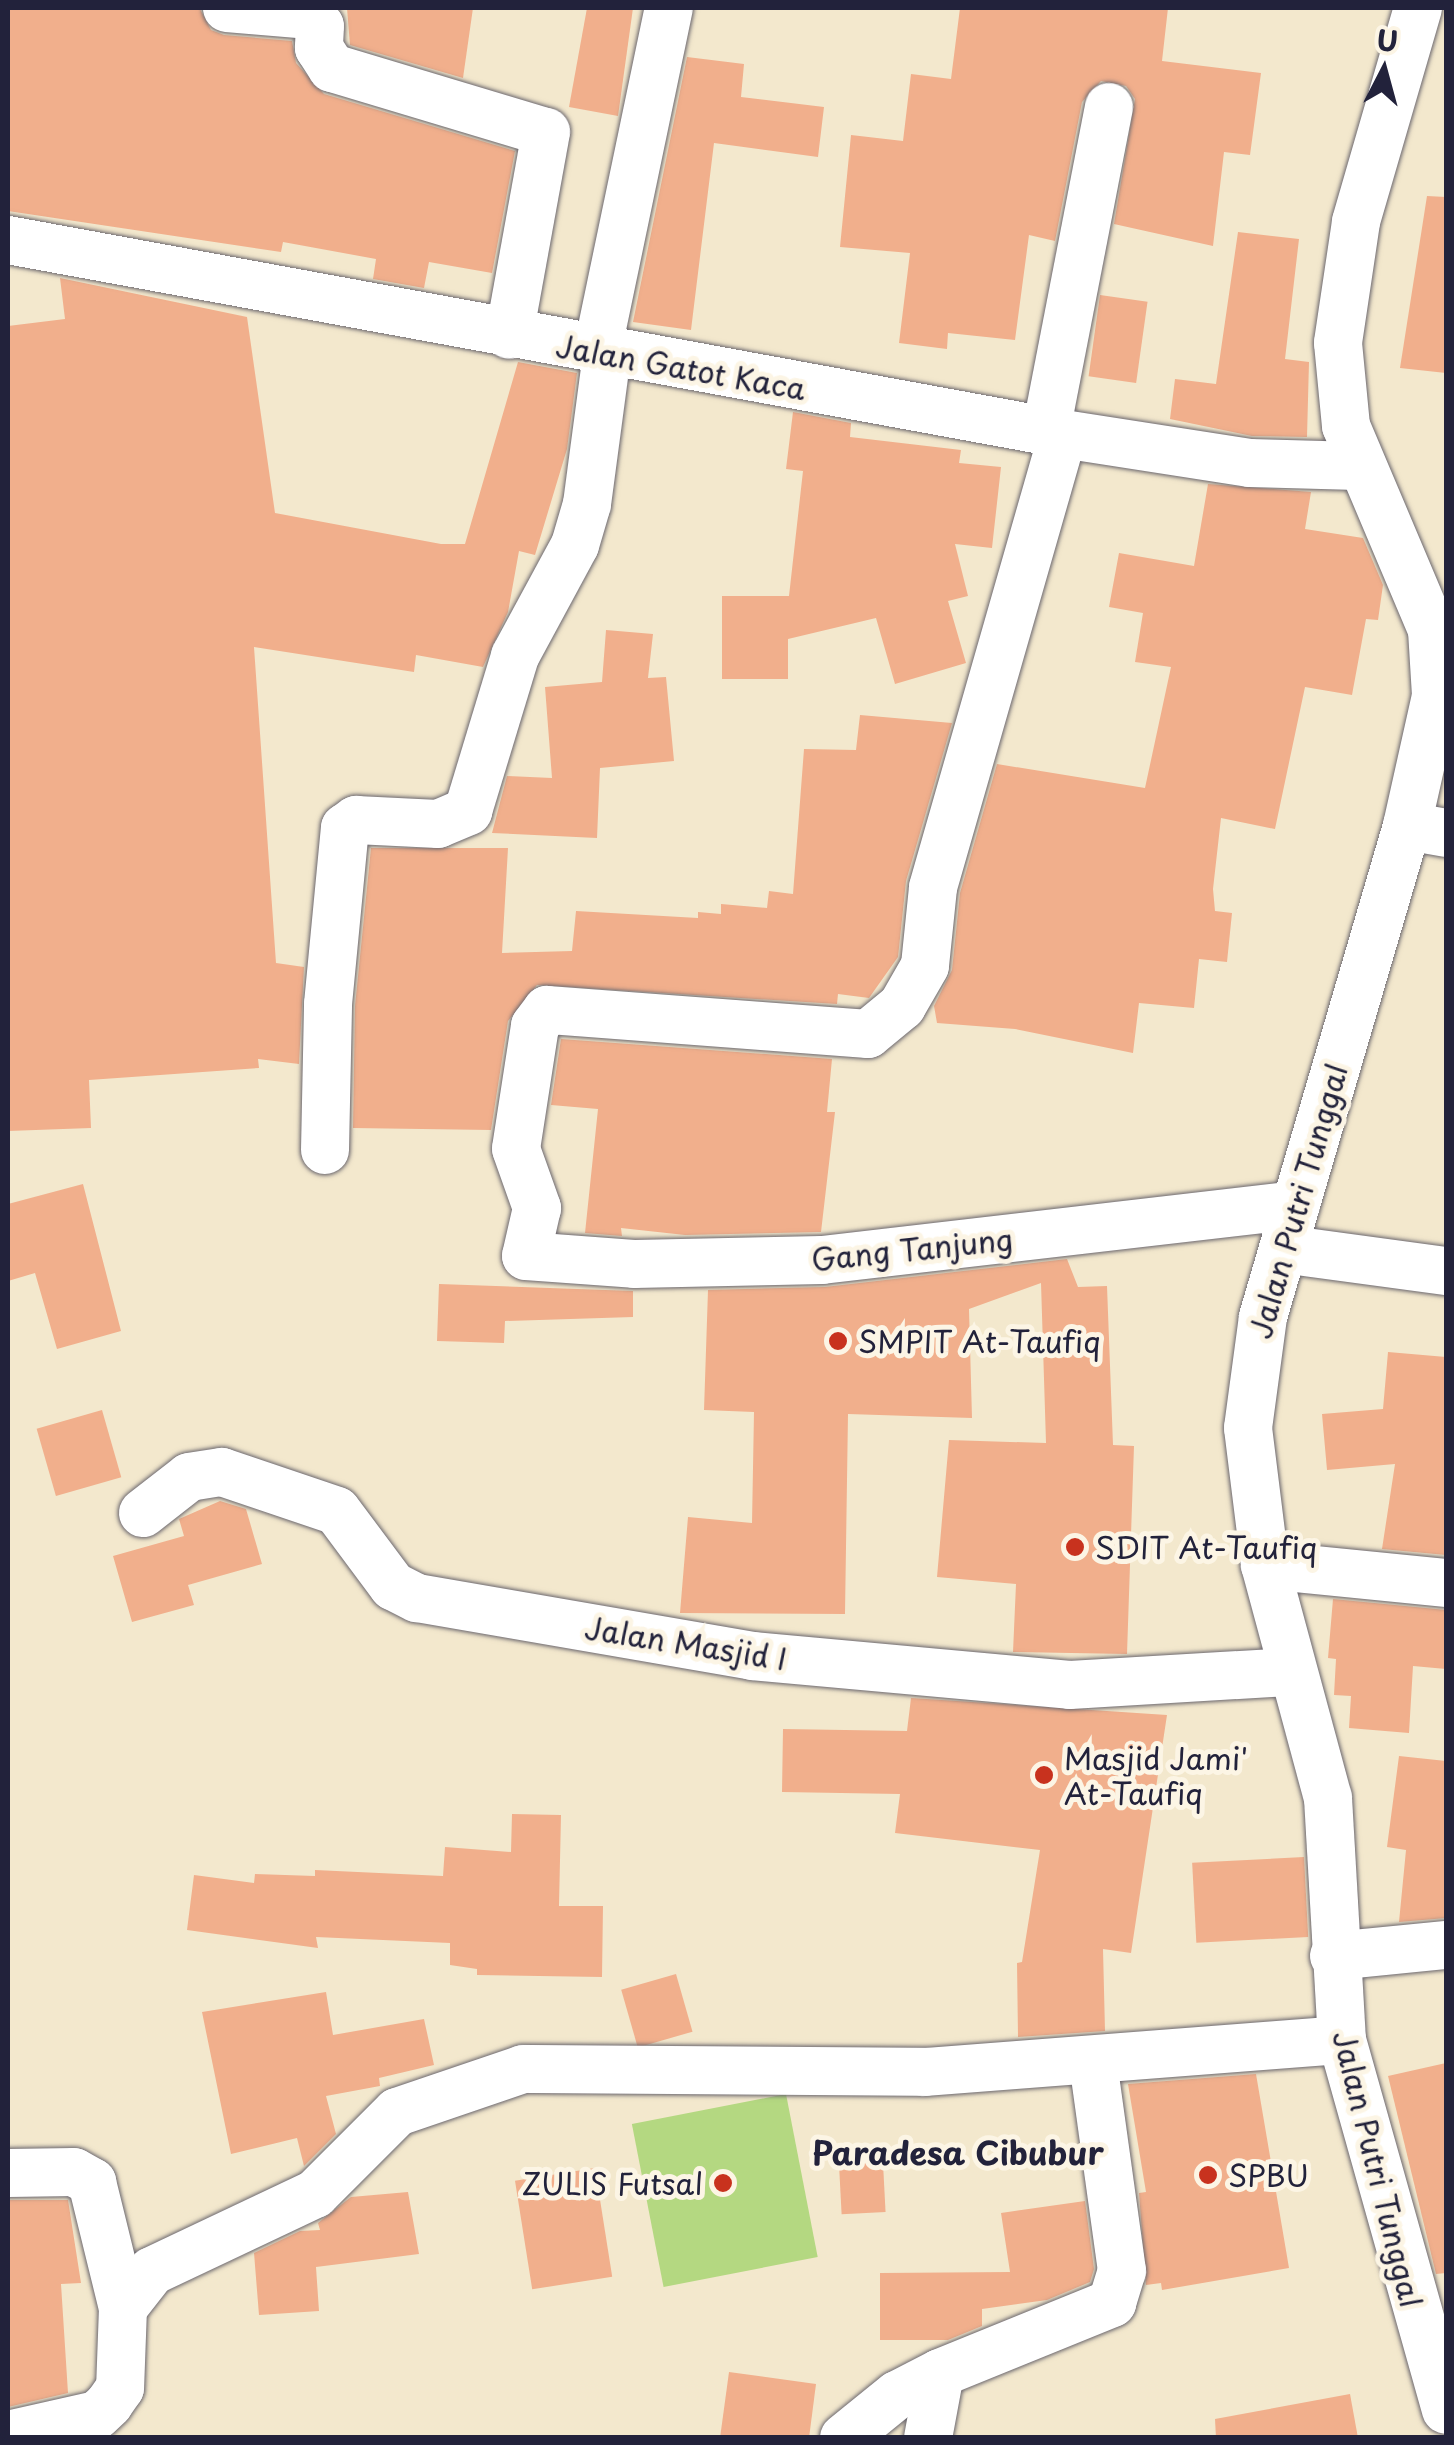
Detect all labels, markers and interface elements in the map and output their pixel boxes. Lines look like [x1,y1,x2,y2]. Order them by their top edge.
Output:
text: U [1374,17,1400,62]
north arrow [1334,20,1434,120]
street label: Jalan Gatot Kaca [552,327,810,407]
street label: Jalan Putri Tunggal [1241,1058,1355,1344]
street label: Gang Tanjung [810,1221,1014,1277]
place label: SMPIT At-Taufiq [858,1323,1102,1359]
marker: SMPIT At-Taufiq [827,1330,849,1352]
place label: SDIT At-Taufiq [1095,1529,1317,1565]
marker: SDIT At-Taufiq [1064,1536,1086,1558]
street label: Jalan Masjid I [581,1609,791,1677]
place label: Masjid Jami' At-Taufiq [1064,1740,1248,1810]
marker: Masjid Jami' At-Taufiq [1033,1764,1055,1786]
street label: Jalan Putri Tunggal [1326,2026,1430,2312]
district label: Paradesa Cibubur [813,2133,1103,2171]
place label: SPBU [1228,2157,1309,2193]
marker: SPBU [1197,2164,1219,2186]
place label: ZULIS Futsal [518,2165,703,2201]
marker: ZULIS Futsal [712,2172,734,2194]

